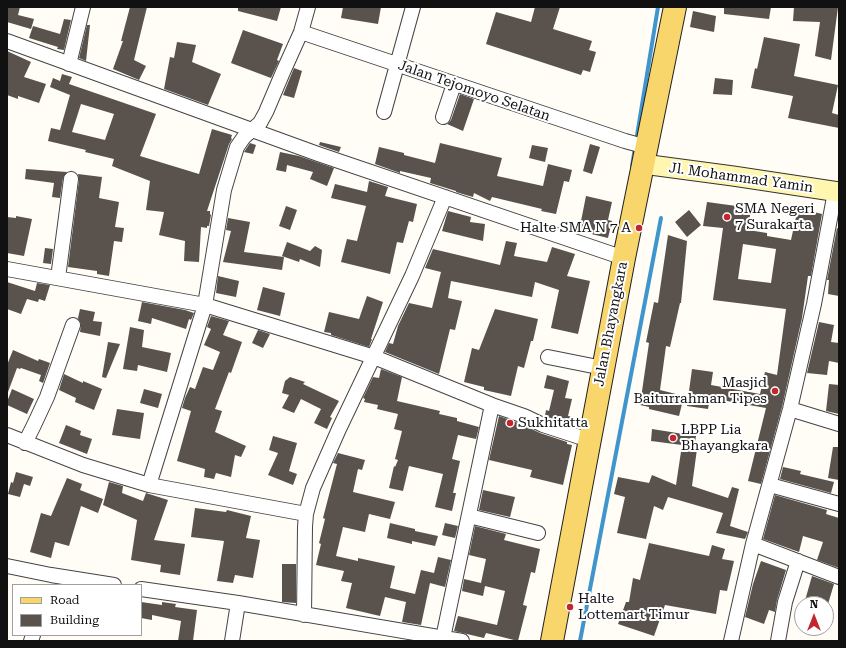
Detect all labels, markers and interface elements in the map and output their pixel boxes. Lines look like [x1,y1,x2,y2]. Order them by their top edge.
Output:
street label: Jalan Tejomoyo Selatan [396,57,552,125]
street label: Jl. Mohammad Yamin [668,160,814,196]
place label: SMA Negeri 7 Surakarta [735,201,815,234]
marker: SMA Negeri 7 Surakarta [722,212,732,222]
place label: Halte SMA N 7 A [520,220,631,236]
marker: Halte SMA N 7 A [634,223,644,233]
street label: Jalan Bhayangkara [591,260,631,388]
place label: Masjid Baiturrahman Tipes [633,375,767,408]
marker: Masjid Baiturrahman Tipes [770,386,780,396]
place label: Sukhitatta [518,415,588,431]
marker: Sukhitatta [505,418,515,428]
place label: LBPP Lia Bhayangkara [681,422,768,454]
marker: LBPP Lia Bhayangkara [668,433,678,443]
legend [12,584,142,636]
place label: Halte Lottemart Timur [578,591,689,624]
text: Road [50,593,79,607]
north arrow [794,596,834,636]
text: N [810,598,818,611]
marker: Halte Lottemart Timur [565,602,575,612]
text: Building [50,613,99,627]

